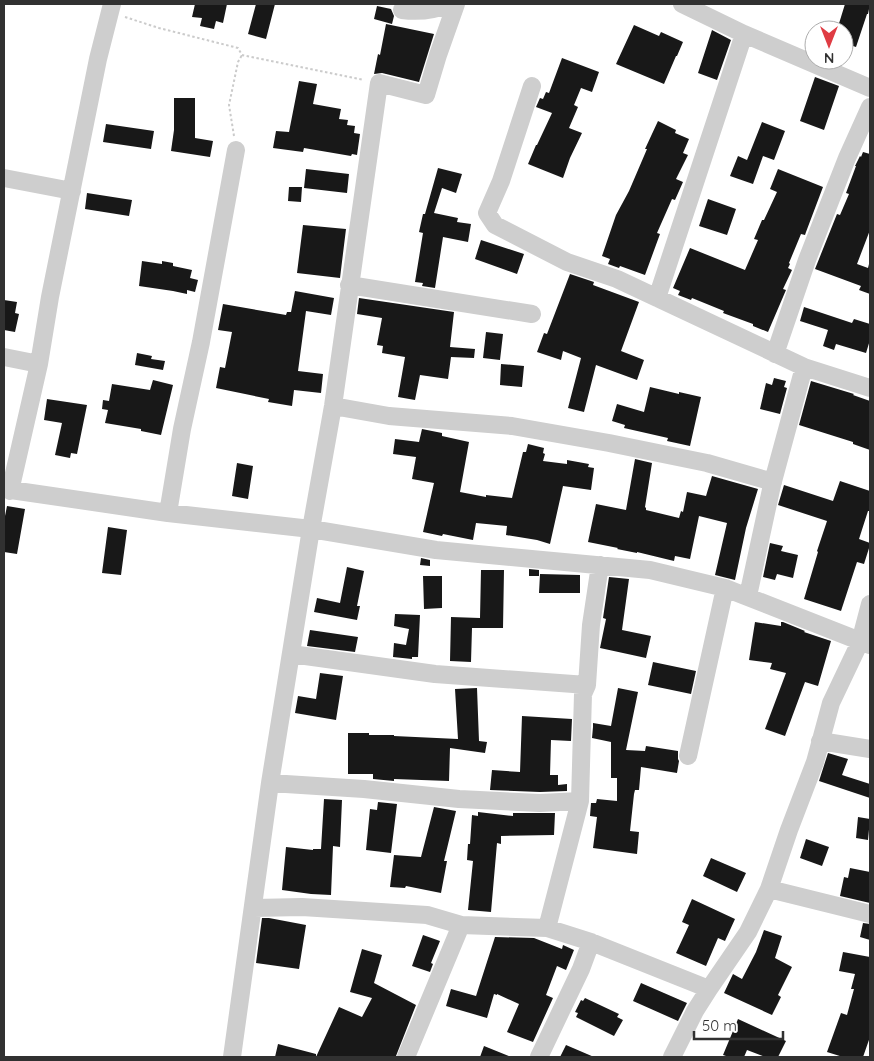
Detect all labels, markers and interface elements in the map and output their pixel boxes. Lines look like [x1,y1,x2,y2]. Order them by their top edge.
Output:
north arrow [804,20,854,70]
text: N [824,49,834,67]
scale bar [694,1008,783,1040]
text: 50 m [702,1016,737,1035]

